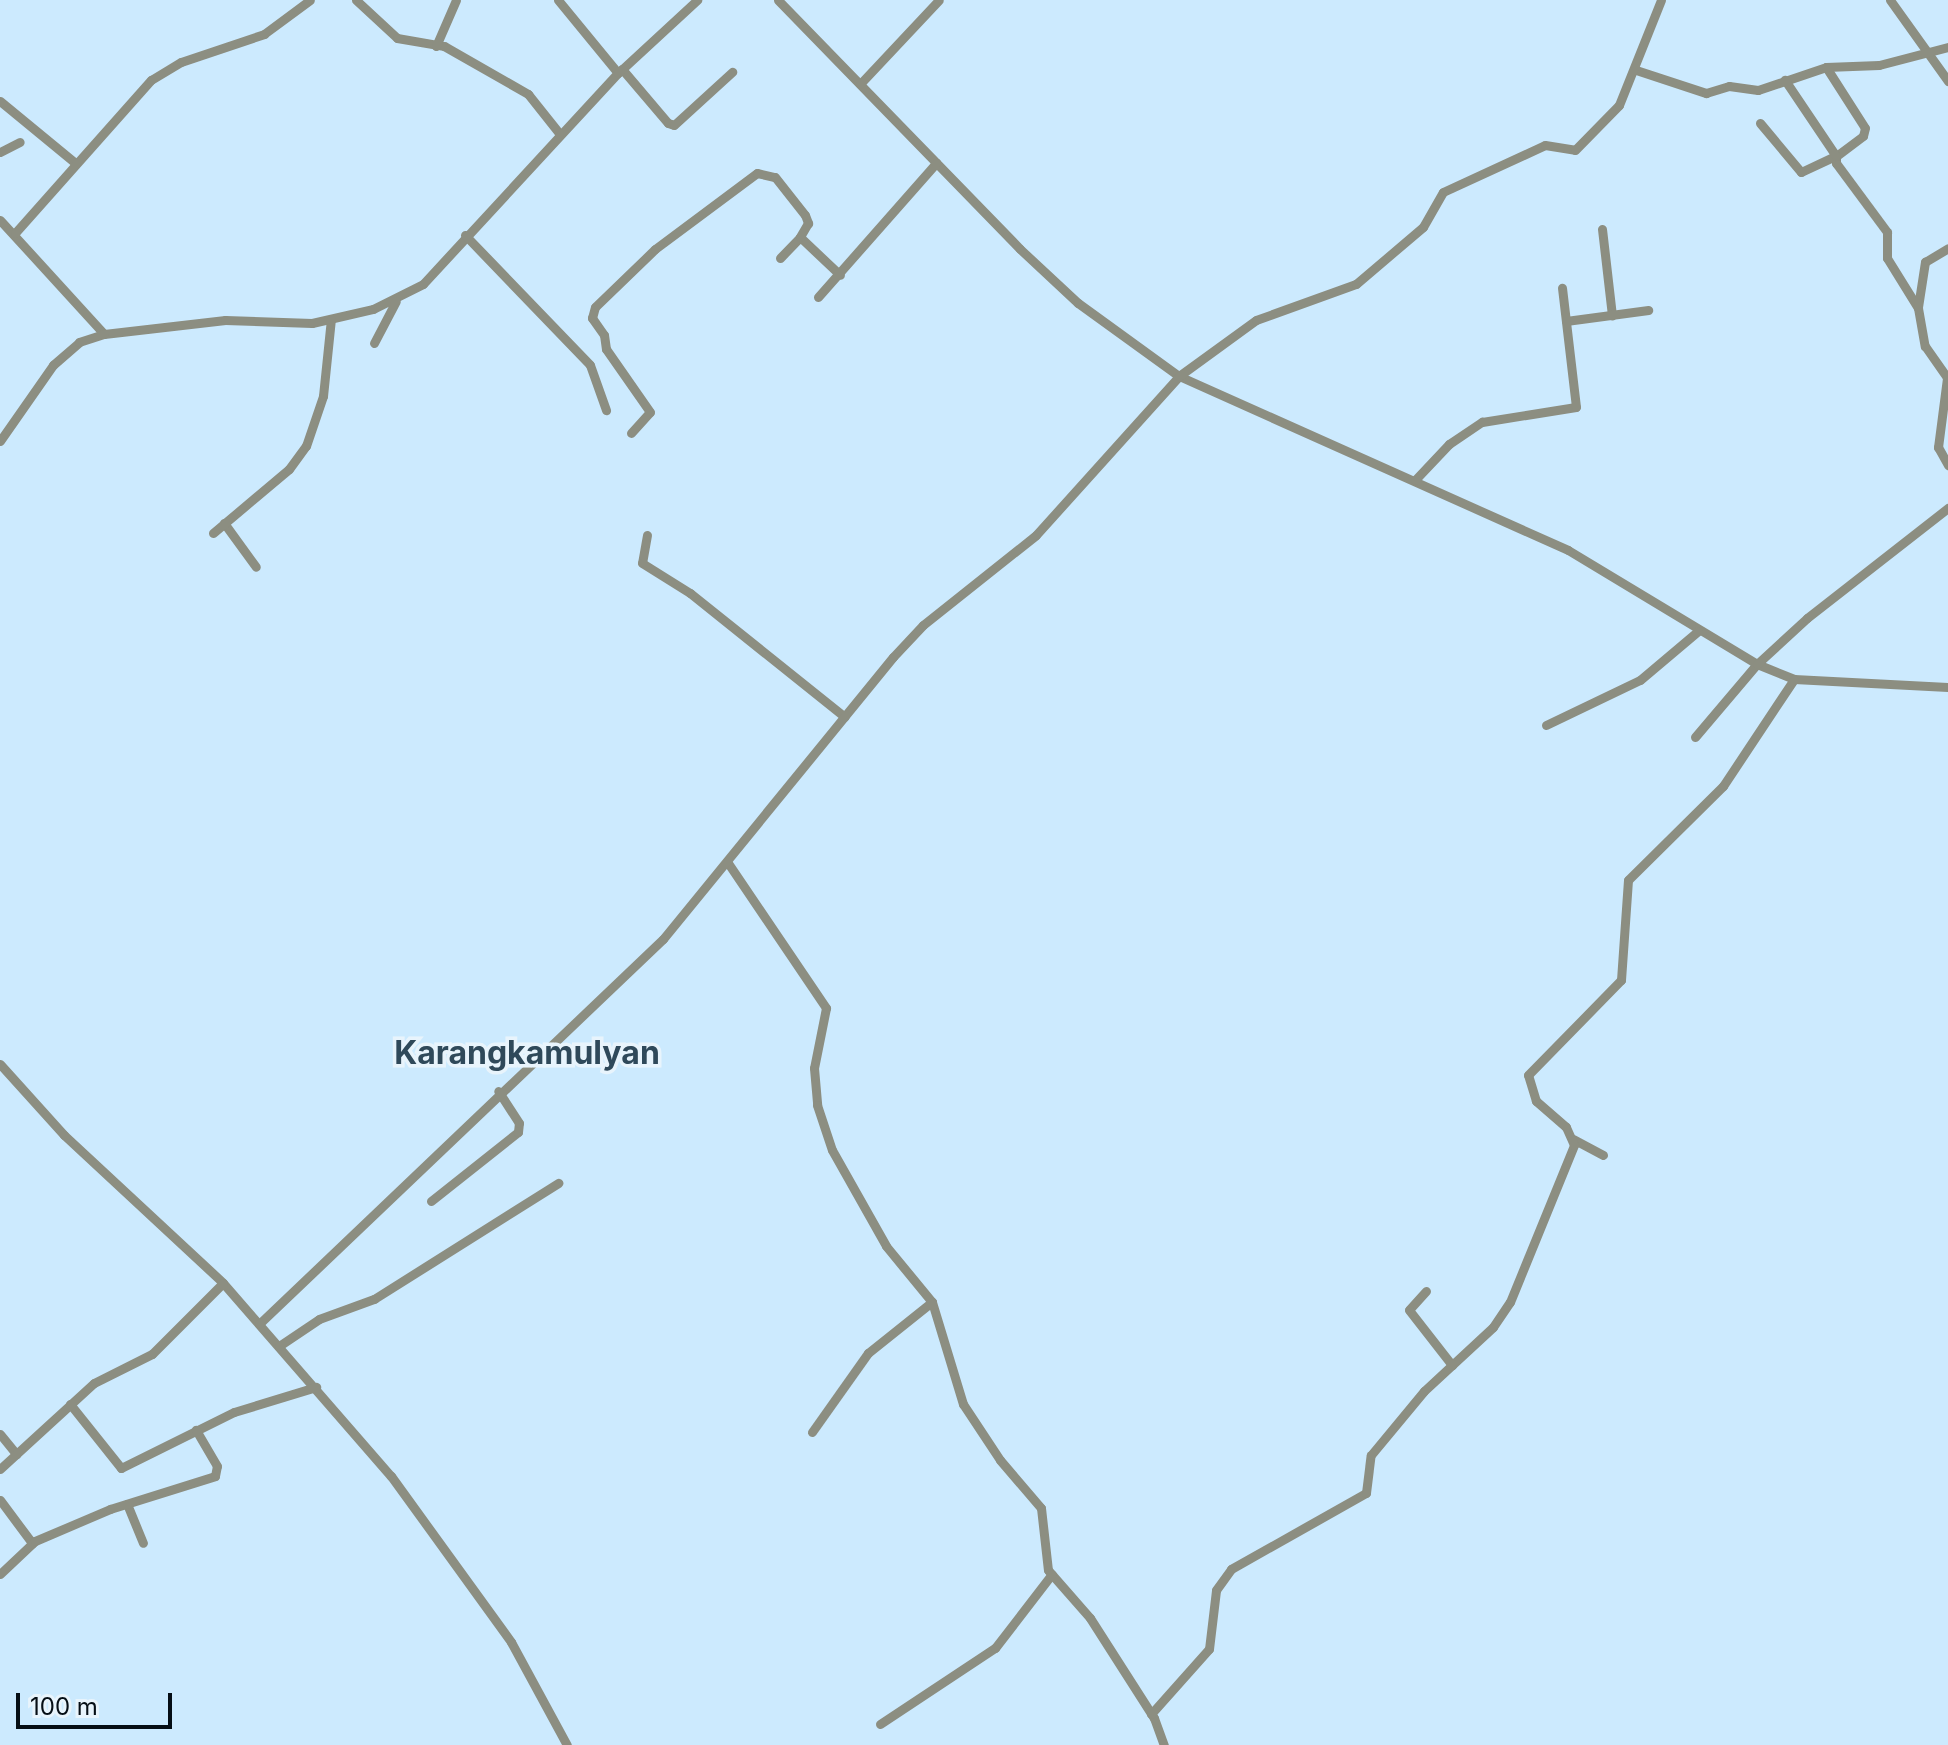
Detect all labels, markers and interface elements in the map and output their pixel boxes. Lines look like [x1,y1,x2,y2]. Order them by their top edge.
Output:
district label: Karangkamulyan [394,1034,660,1072]
scale bar [20,1677,176,1727]
text: 100 m [30,1692,98,1721]

